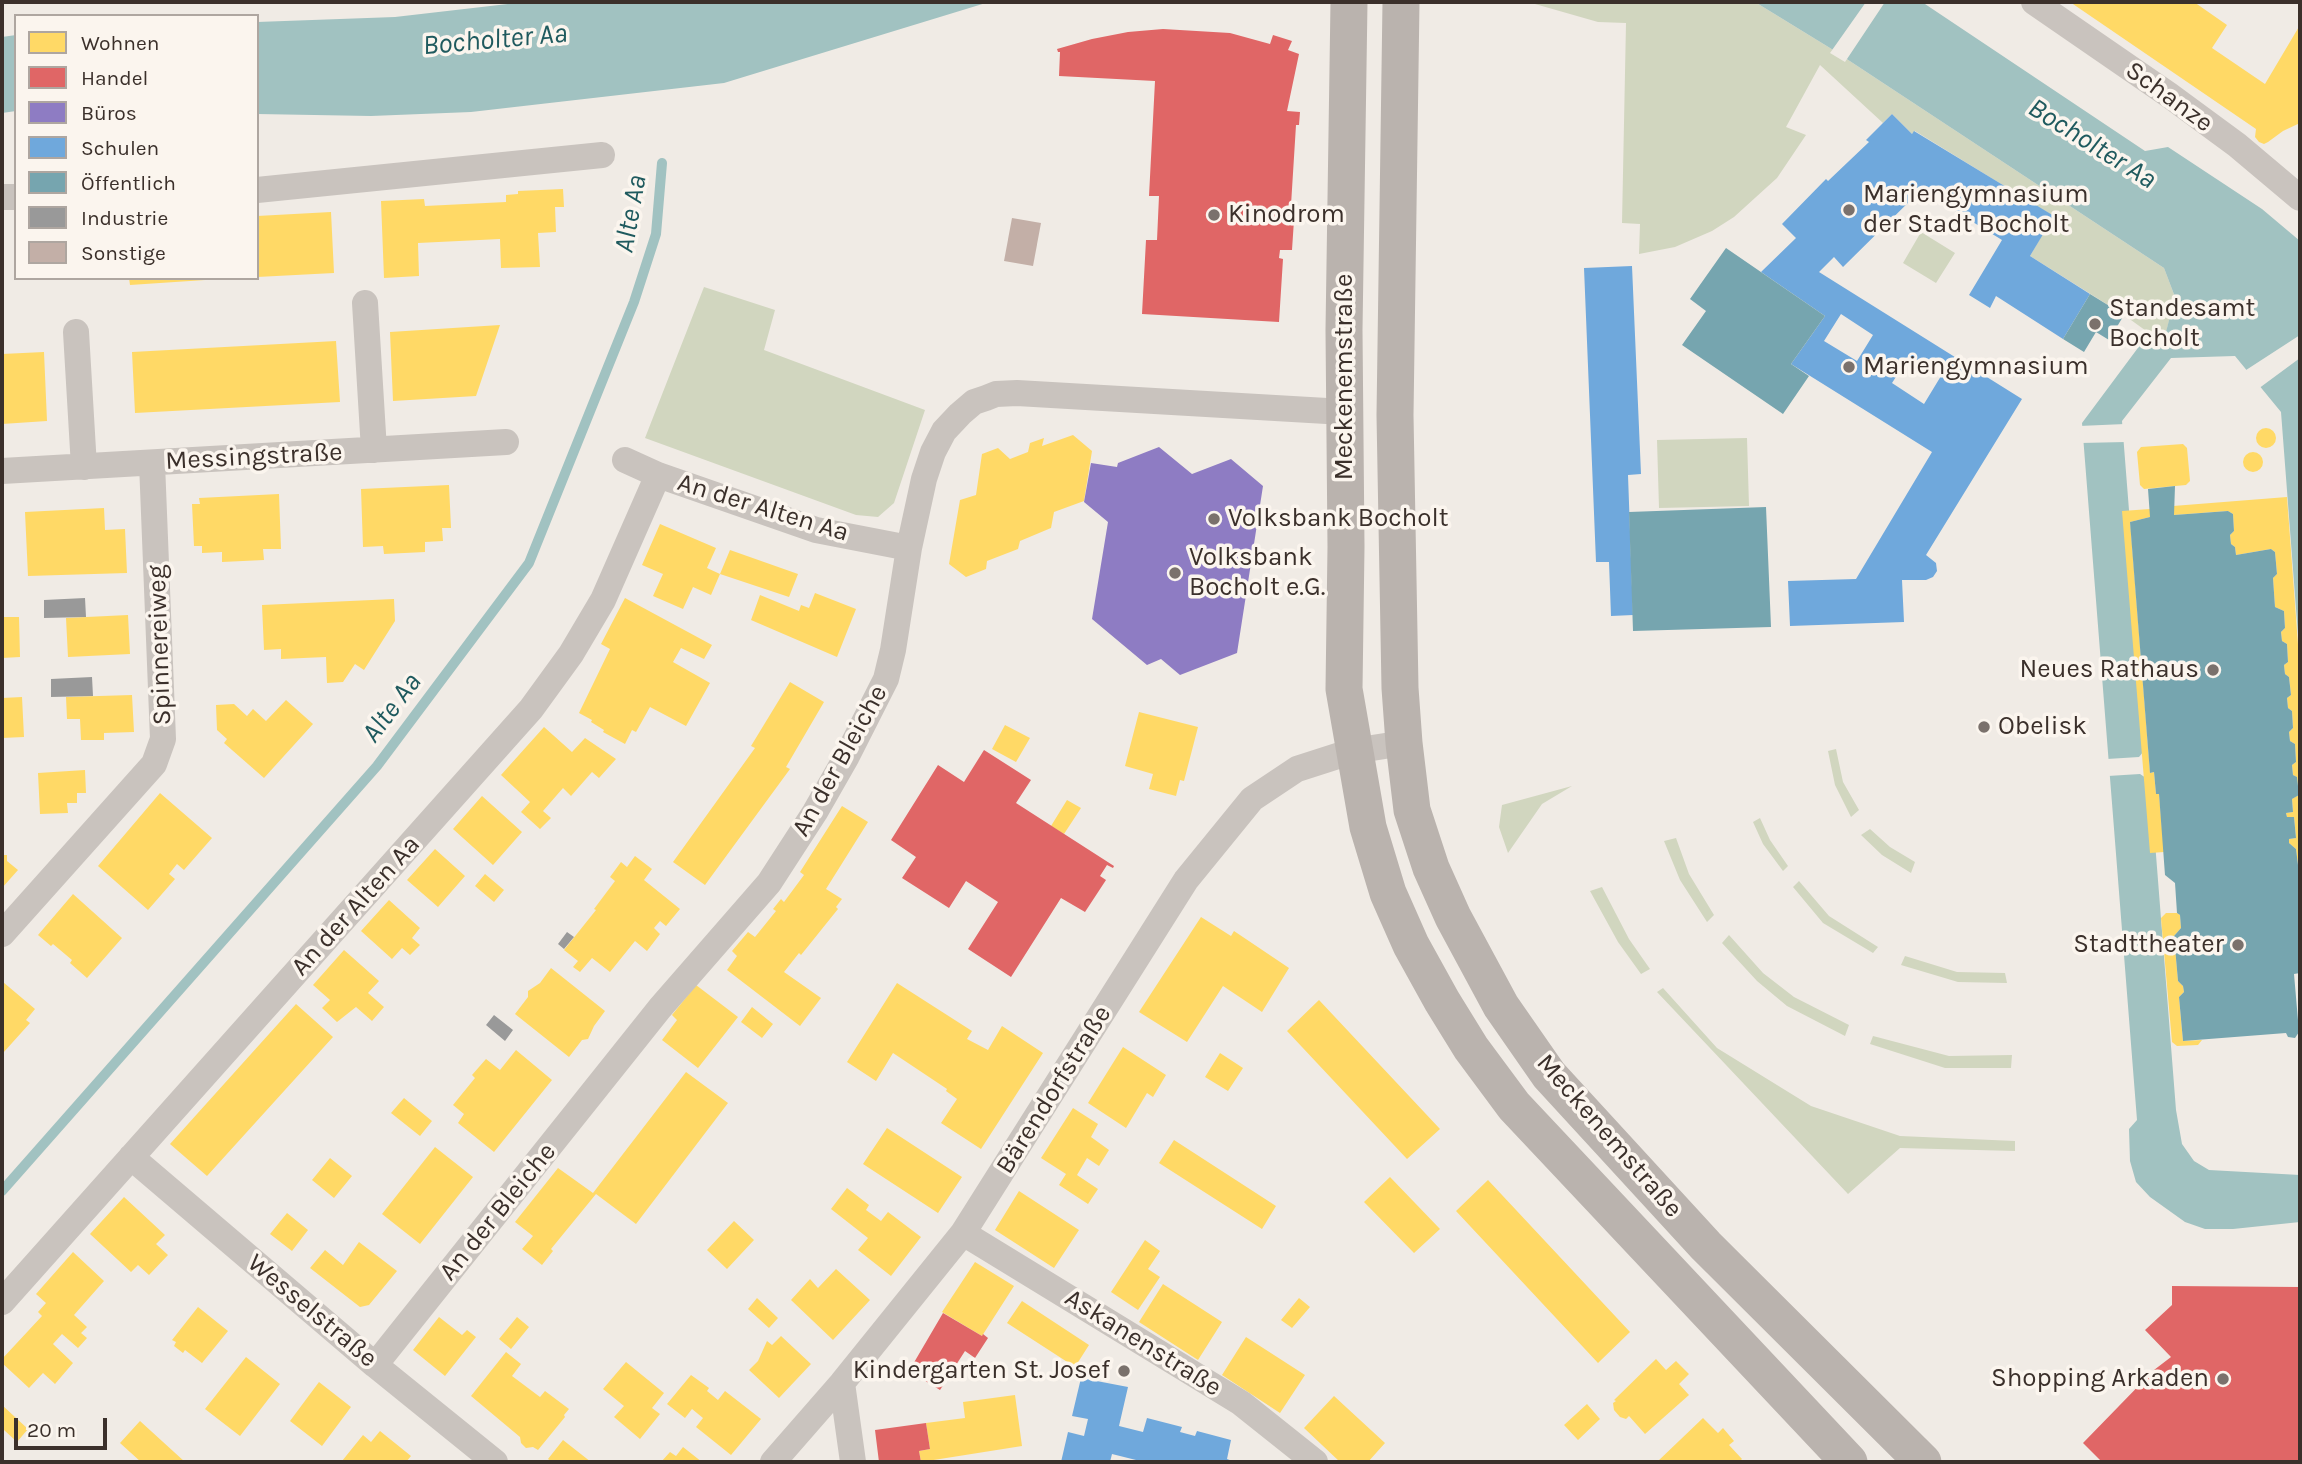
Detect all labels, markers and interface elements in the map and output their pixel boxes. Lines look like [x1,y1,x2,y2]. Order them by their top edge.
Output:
legend [14,14,259,280]
water label: Bocholter Aa [421,17,569,63]
text: Wohnen [81,31,159,55]
street label: Schanze [2119,55,2219,139]
text: Handel [81,66,148,90]
water label: Bocholter Aa [2022,91,2162,197]
text: Büros [81,101,137,125]
text: Schulen [81,136,159,160]
text: Öffentlich [81,171,176,195]
water label: Alte Aa [608,172,654,256]
place label: Mariengymnasium der Stadt Bocholt [1863,179,2089,241]
place label: Kinodrom [1228,199,1345,231]
marker: Mariengymnasium der Stadt Bocholt [1841,202,1857,218]
text: Industrie [81,206,168,230]
marker: Kinodrom [1206,207,1222,223]
text: Sonstige [81,241,166,265]
street label: Meckenemstraße [1329,274,1361,480]
place label: Standesamt Bocholt [2109,293,2255,354]
marker: Standesamt Bocholt [2087,316,2103,332]
place label: Mariengymnasium [1863,351,2089,383]
marker: Mariengymnasium [1841,359,1857,375]
street label: Messingstraße [165,437,343,477]
street label: An der Alten Aa [674,467,852,549]
place label: Volksbank Bocholt [1228,503,1449,535]
marker: Volksbank Bocholt [1206,511,1222,527]
place label: Volksbank Bocholt e.G. [1189,542,1325,604]
street label: Spinnereiweg [142,564,178,726]
marker: Volksbank Bocholt e.G. [1167,565,1183,581]
place label: Neues Rathaus [2020,654,2199,686]
marker: Neues Rathaus [2205,662,2221,678]
water label: Alte Aa [355,667,429,749]
street label: An der Bleiche [786,680,894,842]
place label: Obelisk [1998,711,2087,743]
marker: Obelisk [1976,719,1992,735]
street label: An der Alten Aa [285,830,427,982]
place label: Stadttheater [2073,929,2224,961]
marker: Stadttheater [2230,937,2246,953]
street label: Bärendorfstraße [990,1000,1118,1180]
street label: Meckenemstraße [1529,1048,1689,1224]
street label: An der Bleiche [433,1137,563,1287]
street label: Wesselstraße [241,1248,383,1374]
street label: Askanenstraße [1059,1282,1227,1404]
place label: Kindergarten St. Josef [853,1355,1110,1387]
marker: Kindergarten St. Josef [1116,1363,1132,1379]
place label: Shopping Arkaden [1991,1363,2209,1395]
marker: Shopping Arkaden [2215,1371,2231,1387]
scale bar [18,1404,110,1448]
text: 20 m [27,1418,76,1442]

